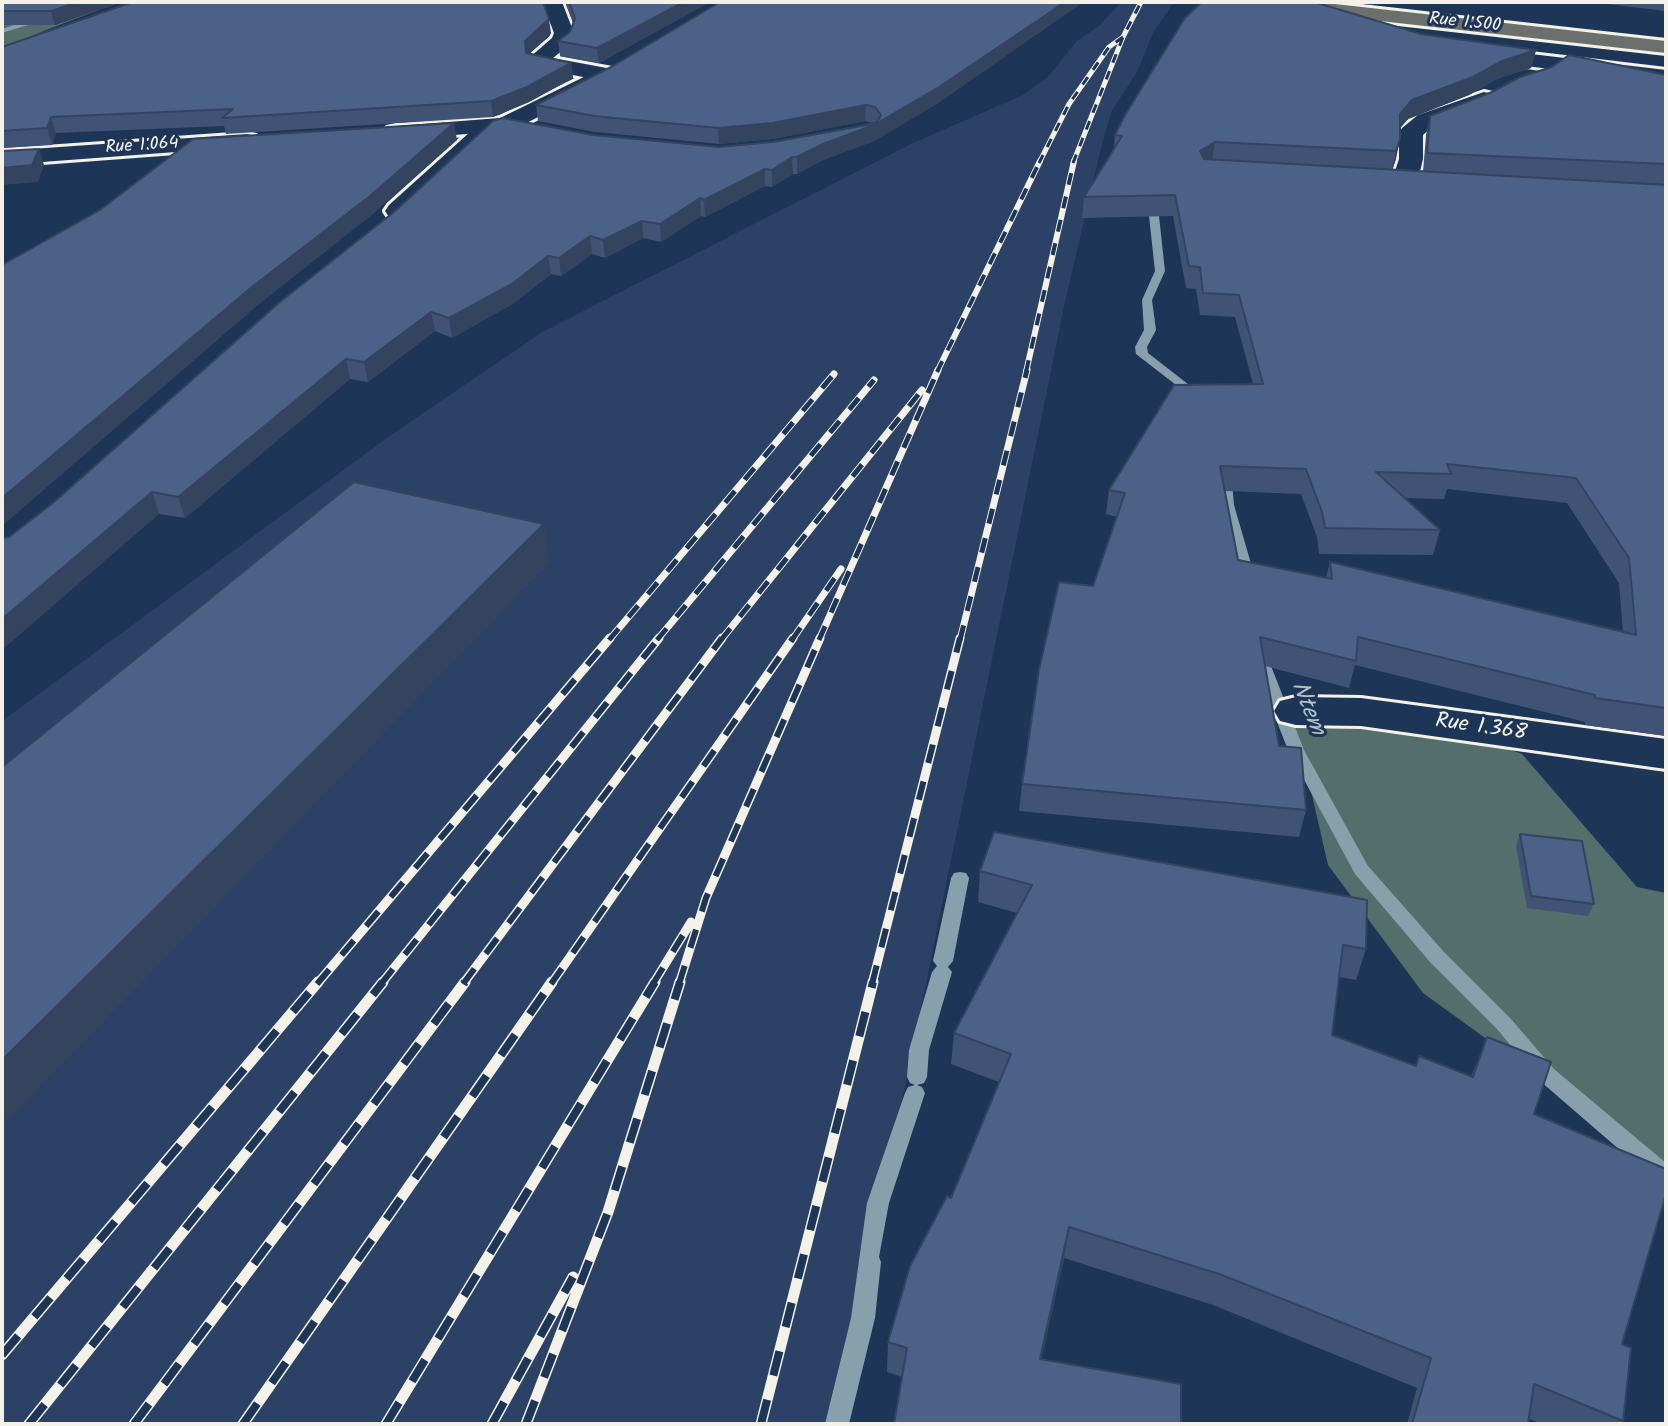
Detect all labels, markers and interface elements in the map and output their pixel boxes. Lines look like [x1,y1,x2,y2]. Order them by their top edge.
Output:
street label: Rue 1.500 [1428,9,1502,39]
street label: Rue 1.064 [105,134,179,160]
water label: Ntem [1282,678,1330,740]
street label: Rue 1.368 [1433,710,1529,748]

